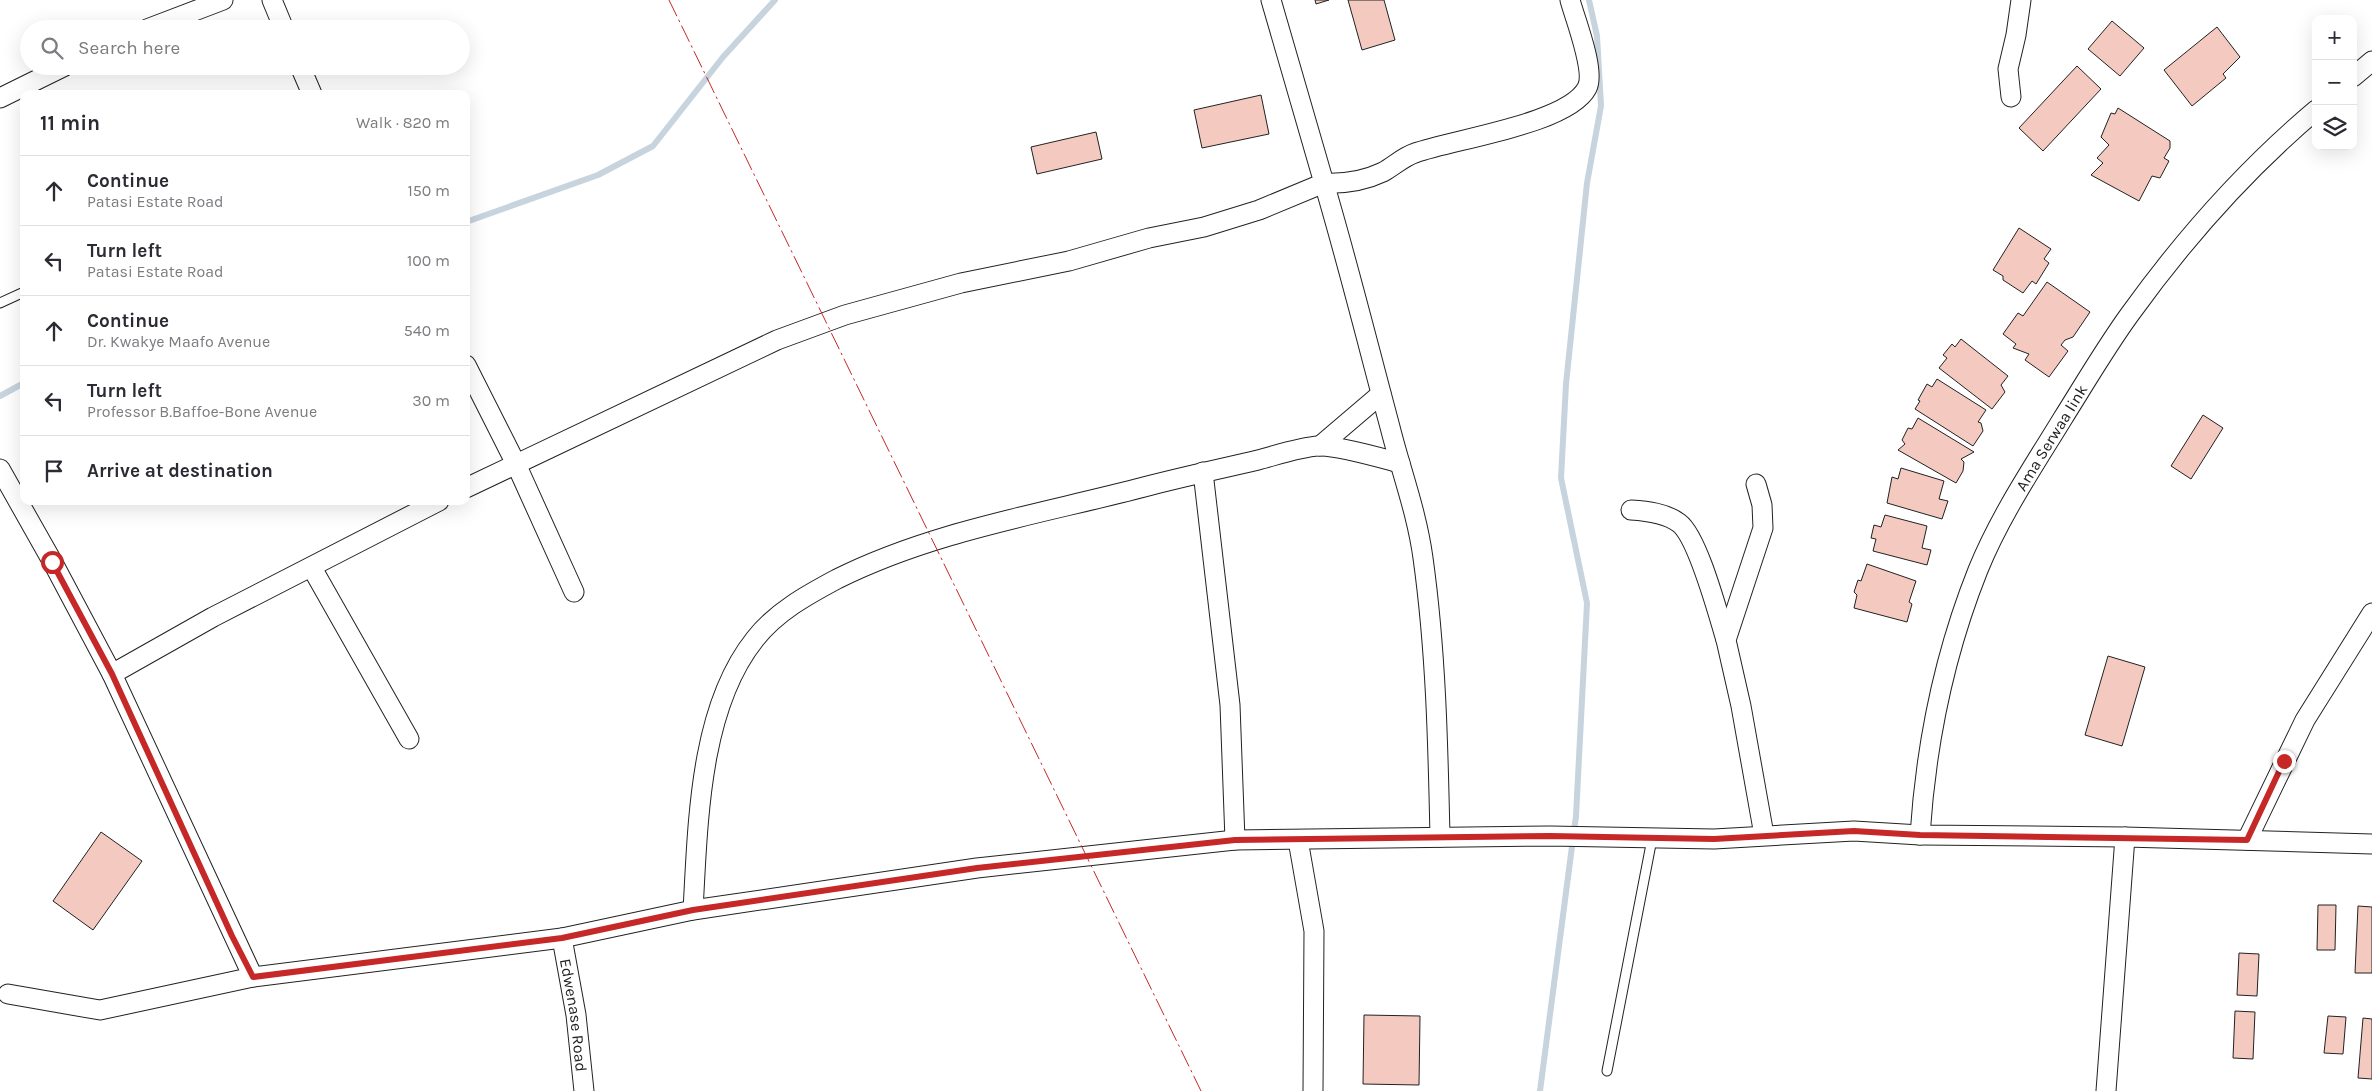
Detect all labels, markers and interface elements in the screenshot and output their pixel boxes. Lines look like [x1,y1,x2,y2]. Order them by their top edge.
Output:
map controls [2312,15,2357,150]
button: + [2312,15,2357,60]
search box [20,20,470,75]
icon: search [38,34,66,62]
text: Search here [78,37,180,59]
button: − [2312,60,2357,105]
button: layers [2312,105,2357,150]
text: 11 min [40,111,100,135]
text: Walk · 820 m [356,113,450,132]
text: Continue [87,170,169,192]
icon: ahead [40,177,68,205]
text: 150 m [407,181,450,200]
text: Patasi Estate Road [87,192,224,211]
text: Turn left [87,240,162,262]
icon: left [40,247,68,275]
text: 100 m [407,251,450,270]
text: Patasi Estate Road [87,262,224,281]
text: Continue [87,310,169,332]
icon: ahead [40,317,68,345]
text: 540 m [404,321,450,340]
text: Dr. Kwakye Maafo Avenue [87,332,270,351]
text: Turn left [87,380,162,402]
street label: Ama Serwaa link [2012,381,2092,494]
icon: left [40,387,68,415]
text: 30 m [412,391,450,410]
text: Professor B.Baffoe-Bone Avenue [87,402,317,421]
icon: arrive [40,457,68,485]
text: Arrive at destination [87,460,273,482]
route start [41,551,64,574]
route end [2273,750,2296,773]
street label: Edwenase Road [556,957,591,1073]

